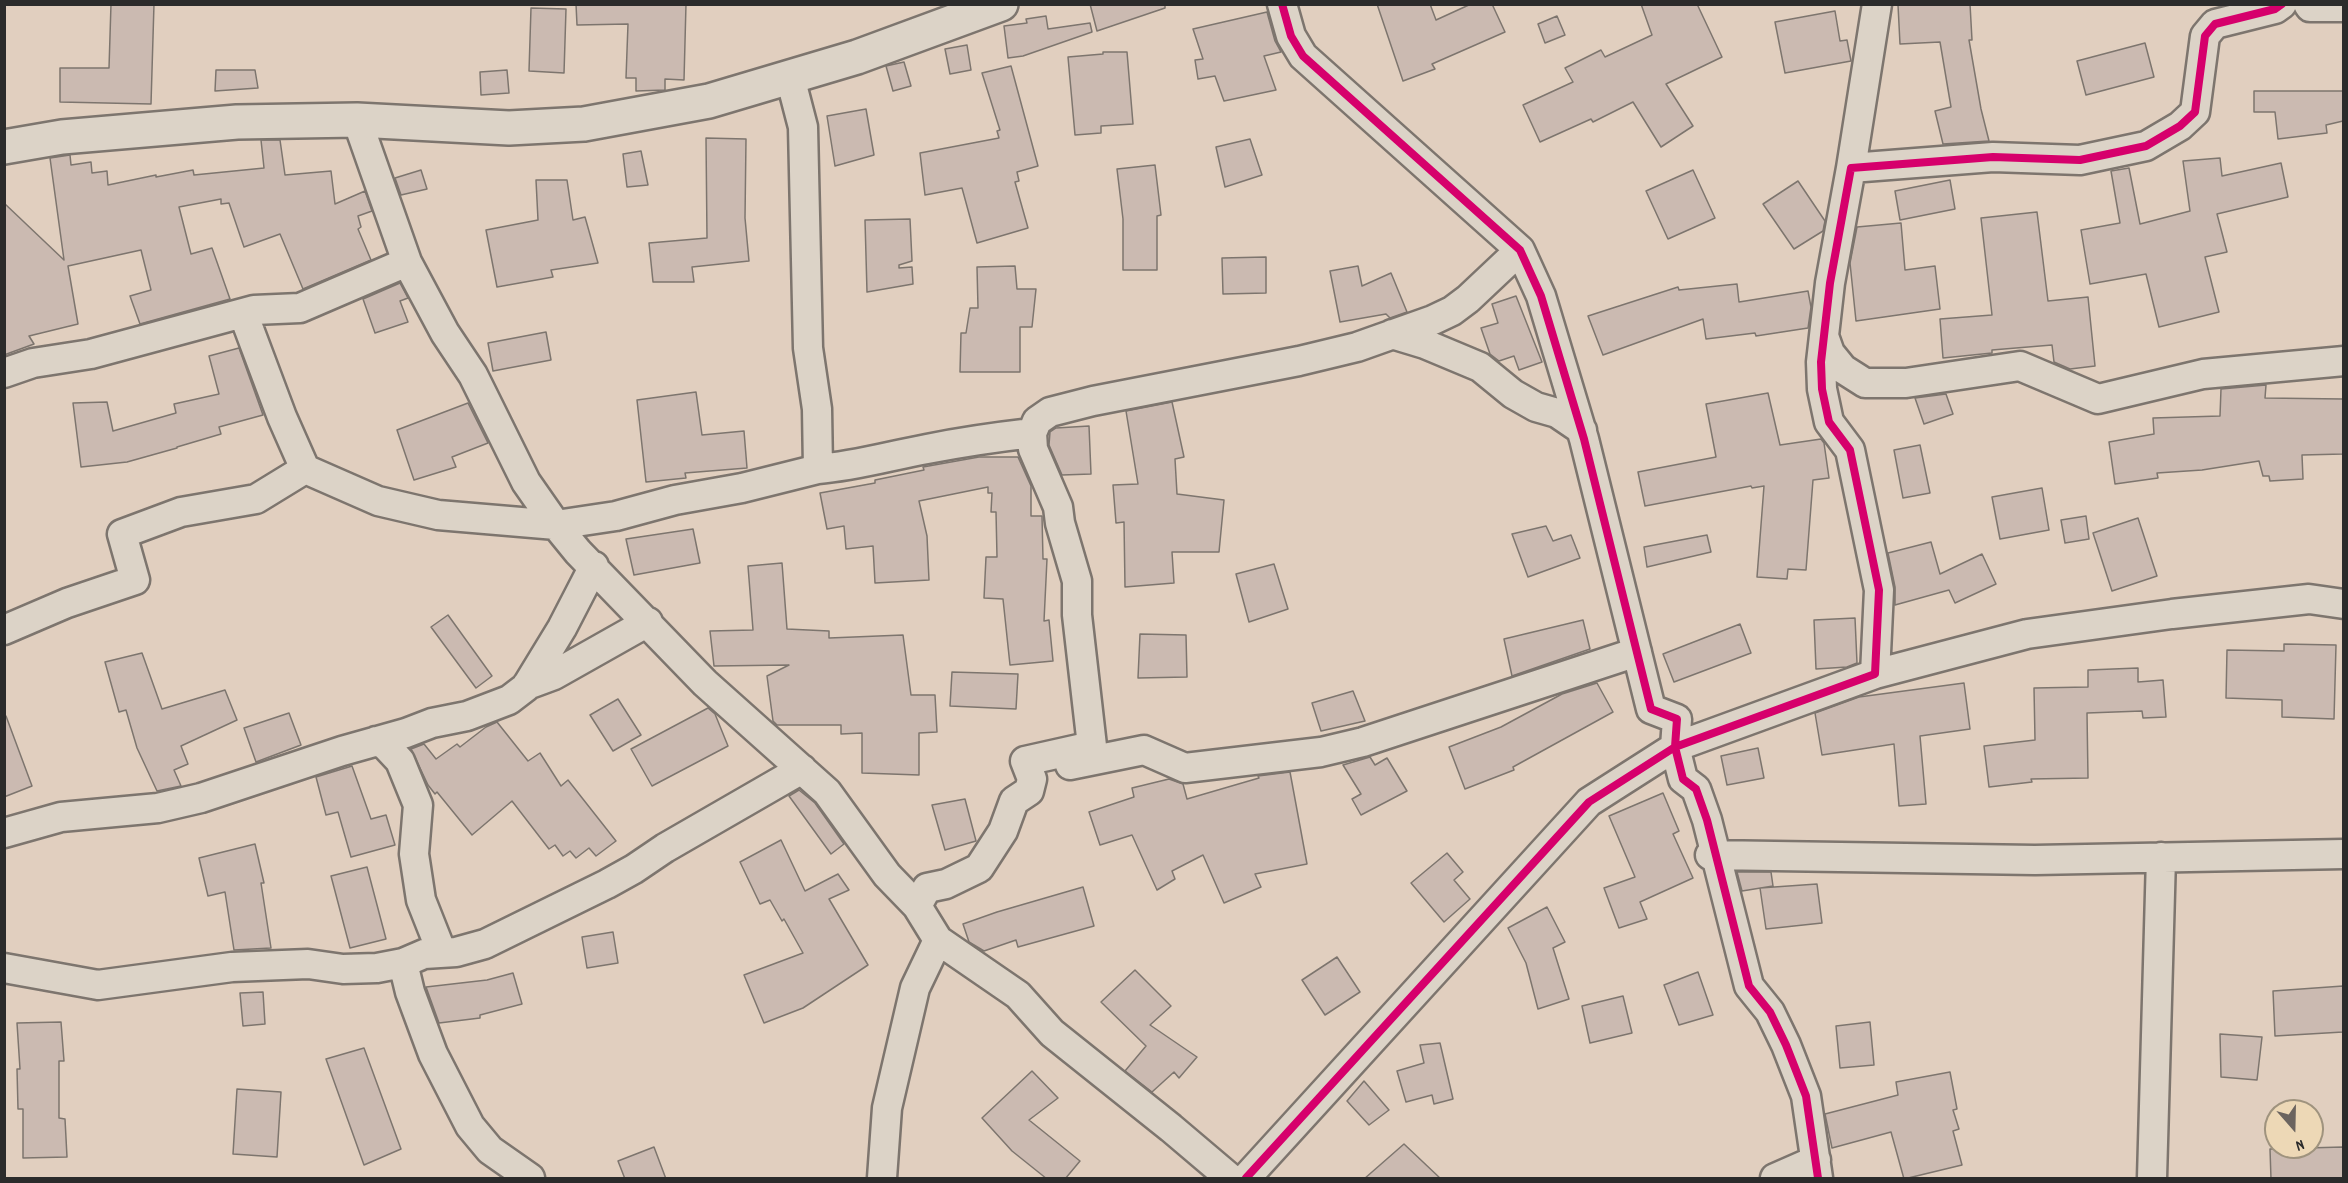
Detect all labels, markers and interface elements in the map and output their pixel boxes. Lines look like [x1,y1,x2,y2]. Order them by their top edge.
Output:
north arrow [2264,1099,2324,1159]
text: N [2292,1132,2307,1157]

